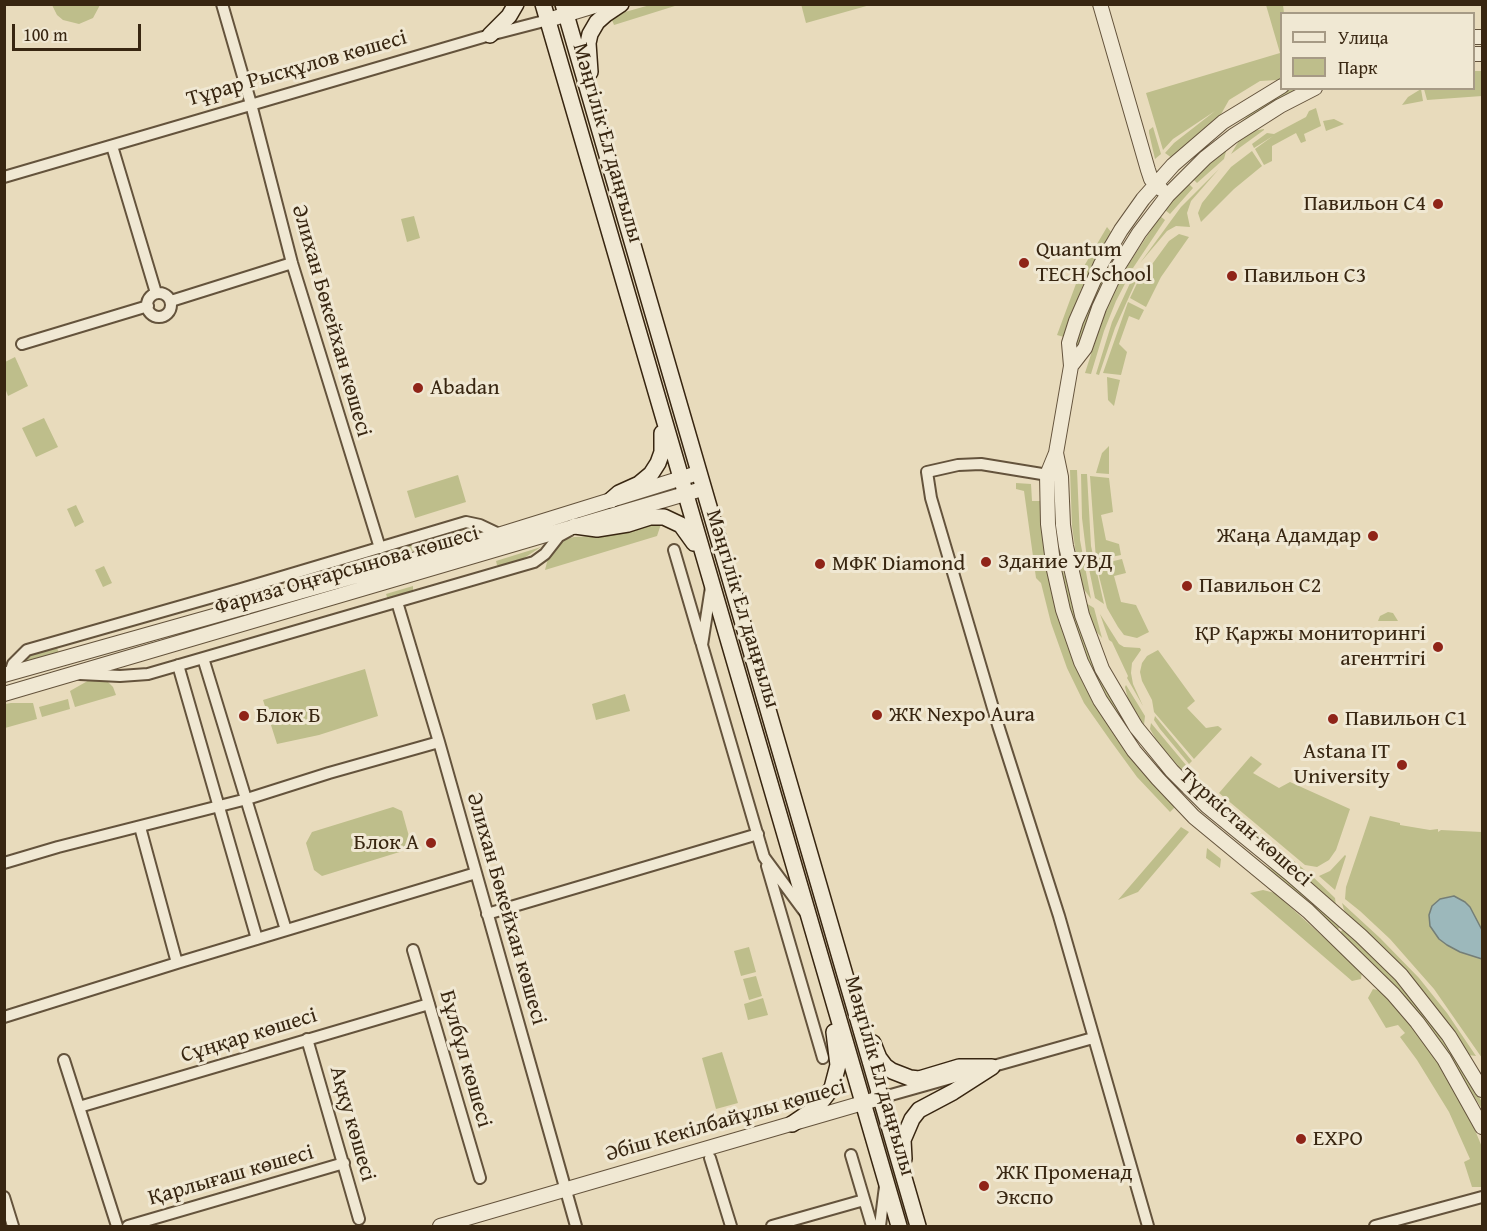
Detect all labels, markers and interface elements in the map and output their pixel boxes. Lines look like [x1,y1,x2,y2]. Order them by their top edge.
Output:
scale bar [15,12,144,50]
legend [1280,12,1475,90]
text: 100 m [23,21,68,48]
text: Улица [1338,24,1388,51]
street label: Тұрар Рысқұлов көшесі [184,25,410,113]
street label: Мәңгілік Ел даңғылы [566,40,648,246]
text: Парк [1338,54,1377,81]
place label: Павильон С4 [1304,191,1426,217]
marker: Павильон С4 [1431,197,1445,211]
street label: Әлихан Бөкейхан көшесі [285,202,377,440]
place label: Quantum TECH School [1036,237,1152,288]
marker: Quantum TECH School [1017,256,1031,270]
place label: Павильон С3 [1244,263,1366,289]
marker: Павильон С3 [1225,269,1239,283]
place label: Abadan [430,375,500,401]
marker: Abadan [411,381,425,395]
street label: Мәңгілік Ел даңғылы [699,506,785,712]
street label: Фариза Оңғарсынова көшесі [212,521,482,621]
place label: Жаңа Адамдар [1217,523,1361,549]
marker: Жаңа Адамдар [1366,529,1380,543]
place label: Здание УВД [998,549,1113,575]
place label: МФК Diamond [832,551,965,577]
marker: Здание УВД [979,555,993,569]
marker: МФК Diamond [813,557,827,571]
place label: Павильон С2 [1199,573,1321,599]
marker: Павильон С2 [1180,579,1194,593]
place label: ҚР Қаржы мониторингі агенттігі [1195,621,1426,672]
marker: ҚР Қаржы мониторингі агенттігі [1431,640,1445,654]
place label: ЖК Nexpo Aura [889,702,1035,728]
place label: Блок Б [256,703,321,729]
place label: Павильон С1 [1345,706,1467,732]
marker: ЖК Nexpo Aura [870,708,884,722]
marker: Блок Б [237,709,251,723]
marker: Павильон С1 [1326,712,1340,726]
place label: Astana IT University [1294,739,1390,790]
marker: Astana IT University [1395,758,1409,772]
street label: Түркістан көшесі [1173,763,1317,893]
street label: Әлихан Бөкейхан көшесі [460,790,552,1028]
place label: Блок А [353,830,419,856]
marker: Блок А [424,836,438,850]
street label: Мәңгілік Ел даңғылы [838,973,920,1179]
street label: Бұлбұл көшесі [433,987,497,1131]
street label: Сұңқар көшесі [178,1003,320,1069]
street label: Аққу көшесі [323,1063,381,1185]
street label: Әбіш Кекілбайұлы көшесі [603,1074,849,1168]
place label: EXPO [1313,1126,1363,1152]
marker: EXPO [1294,1132,1308,1146]
street label: Қарлығаш көшесі [145,1140,317,1212]
place label: ЖК Променад Экспо [996,1160,1132,1212]
marker: ЖК Променад Экспо [977,1179,991,1193]

